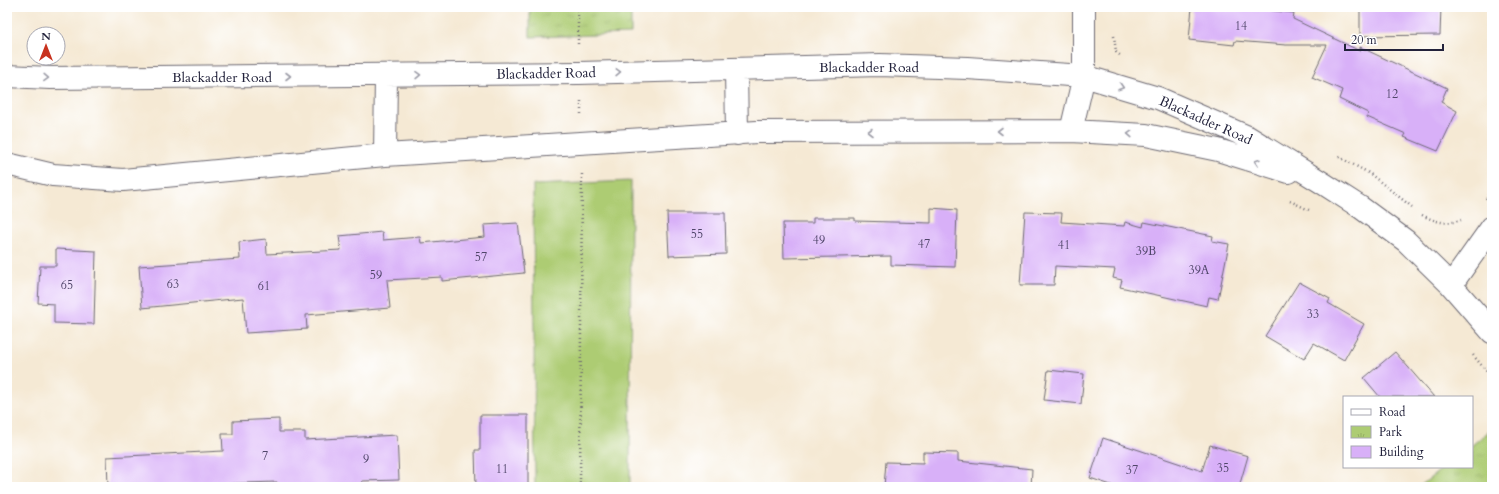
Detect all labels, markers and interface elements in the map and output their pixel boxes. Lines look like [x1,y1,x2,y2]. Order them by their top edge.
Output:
house number: 14 [1235,18,1247,34]
north arrow [26,26,66,66]
scale bar [1345,26,1443,52]
text: N [41,29,51,44]
text: 20 m [1351,32,1378,48]
street label: Blackadder Road [819,58,920,77]
street label: Blackadder Road [496,63,597,84]
street label: Blackadder Road [172,68,273,87]
one-way arrow [615,68,621,76]
one-way arrow [415,71,421,79]
one-way arrow [285,72,291,80]
one-way arrow [43,73,49,82]
one-way arrow [1117,82,1124,91]
house number: 12 [1386,86,1398,102]
street label: Blackadder Road [1156,91,1256,150]
one-way arrow [997,127,1003,135]
one-way arrow [867,128,873,136]
one-way arrow [1127,130,1133,139]
one-way arrow [1253,158,1260,167]
house number: 55 [691,226,703,242]
house number: 49 [813,232,825,248]
house number: 47 [918,236,930,252]
house number: 41 [1058,237,1070,253]
house number: 39B [1136,243,1156,259]
house number: 57 [475,249,487,265]
house number: 39A [1189,262,1210,278]
house number: 59 [370,267,382,283]
house number: 63 [167,276,179,292]
house number: 65 [61,277,73,293]
house number: 61 [258,278,270,294]
house number: 33 [1307,306,1319,322]
legend [1343,396,1473,468]
text: Road [1379,404,1406,420]
text: Park [1379,424,1403,440]
text: Building [1379,444,1424,460]
house number: 7 [262,448,268,464]
house number: 9 [363,451,369,467]
house number: 35 [1217,460,1229,476]
house number: 11 [496,461,508,477]
house number: 37 [1126,462,1138,478]

